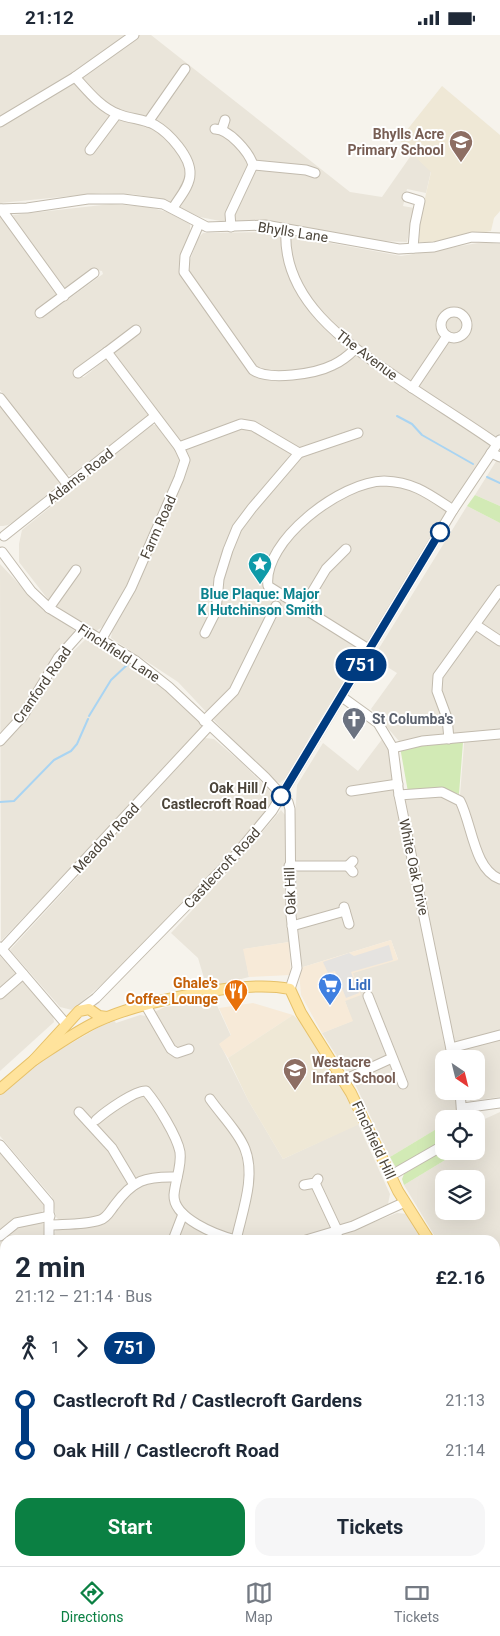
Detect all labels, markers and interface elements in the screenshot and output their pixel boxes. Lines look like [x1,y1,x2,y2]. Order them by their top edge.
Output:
text: 21:12 [25,6,74,29]
place label: Bhylls Acre Primary School [347,126,444,158]
school or university icon: Bhylls Acre Primary School [448,129,474,163]
street label: Bhylls Lane [257,219,329,245]
street label: The Avenue [333,327,401,383]
street label: Adams Road [44,445,116,507]
street label: Farm Road [137,493,179,561]
unlabelled marker [430,522,450,542]
place icon: Blue Plaque: Major K Hutchinson Smith [247,551,273,585]
place label: Blue Plaque: Major K Hutchinson Smith [198,586,323,618]
street label: Finchfield Lane [75,621,163,685]
street label: Cranford Road [10,644,74,726]
line badge: 751 [332,649,390,681]
text: 751 [346,654,376,675]
church icon: St Columba's [341,706,367,740]
place label: St Columba's [372,711,454,727]
place label: Oak Hill / Castlecroft Road [162,780,268,812]
marker: Oak Hill / Castlecroft Road [271,786,291,806]
street label: Meadow Road [70,800,142,876]
street label: White Oak Drive [396,817,432,917]
street label: Castlecroft Road [181,824,263,912]
street label: Oak Hill [281,867,299,915]
supermarket icon: Lidl [317,972,343,1006]
place label: Ghale's Coffee Lounge [126,975,218,1007]
place label: Lidl [348,977,371,993]
restaurant icon: Ghale's Coffee Lounge [223,978,249,1012]
north arrow [435,1050,485,1100]
map controls [435,1050,485,1220]
place label: Westacre Infant School [312,1054,396,1086]
school or university icon: Westacre Infant School [282,1057,308,1091]
street label: Finchfield Hill [349,1099,399,1181]
button: locate [435,1110,485,1160]
button: layers [435,1170,485,1220]
text: 2 min [15,1251,85,1284]
text: £2.16 [435,1266,485,1289]
text: 21:12 – 21:14 · Bus [15,1287,152,1306]
icon: walk [15,1334,43,1362]
icon: forward [68,1334,96,1362]
text: 751 [114,1337,145,1358]
text: 1 [51,1338,60,1357]
text: Castlecroft Rd / Castlecroft Gardens [53,1389,362,1412]
text: 21:13 [445,1391,485,1410]
text: Oak Hill / Castlecroft Road [53,1439,279,1462]
text: 21:14 [445,1441,485,1460]
button: Start [15,1498,245,1556]
button: Tickets [255,1498,485,1556]
tab: Directions [61,1579,124,1625]
tab: Map [245,1579,273,1625]
tab: Tickets [394,1579,439,1625]

